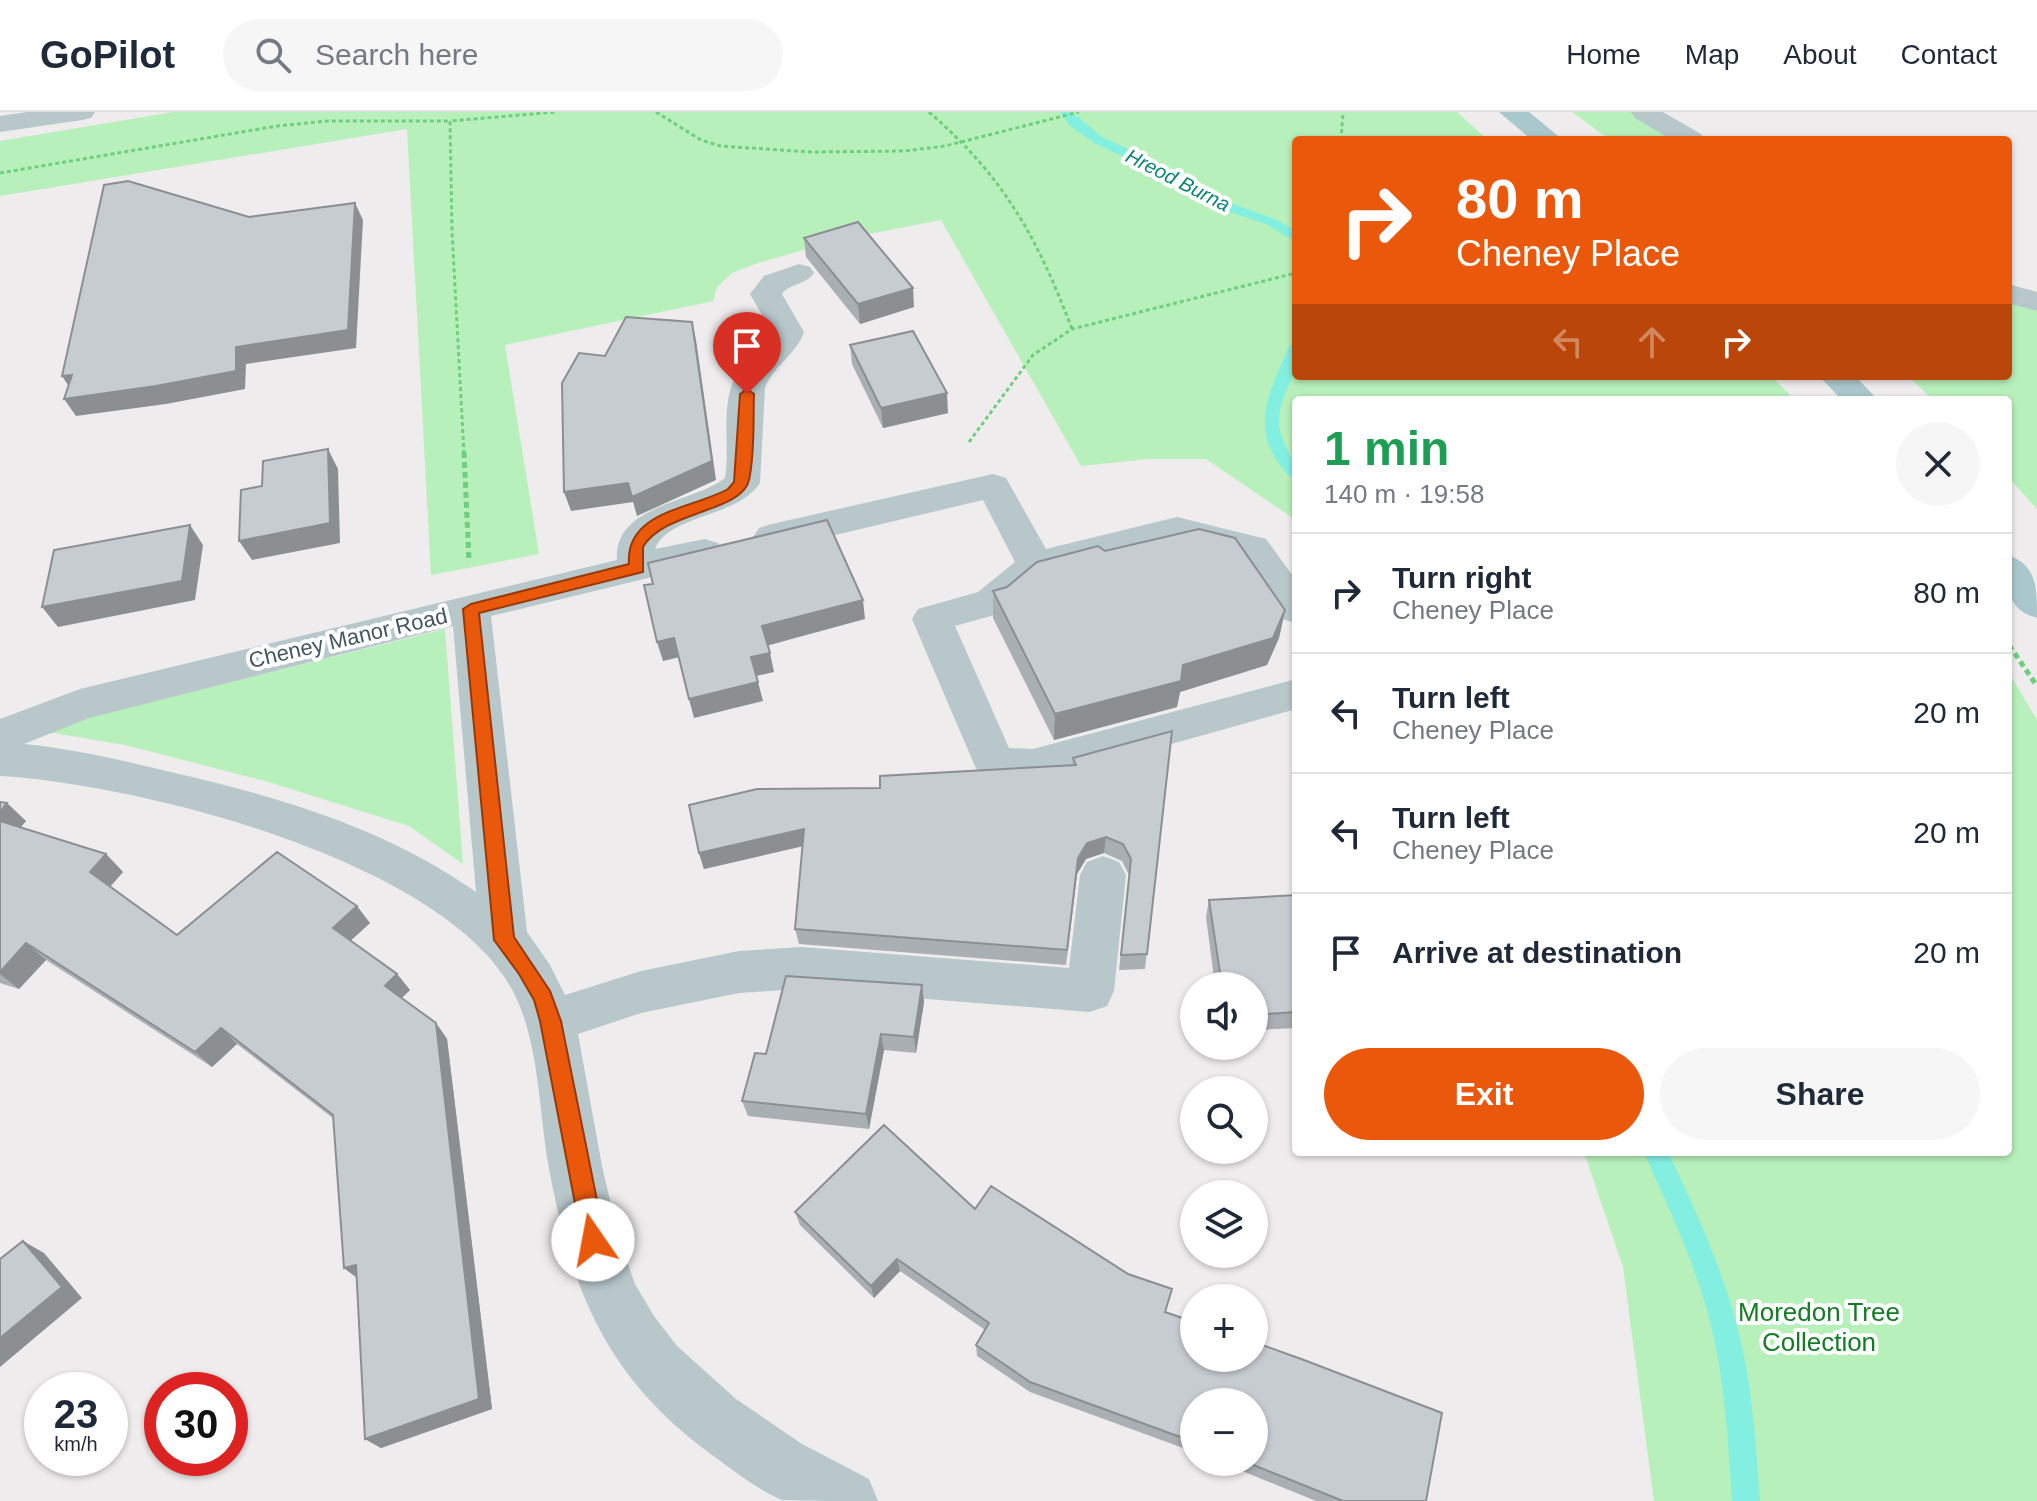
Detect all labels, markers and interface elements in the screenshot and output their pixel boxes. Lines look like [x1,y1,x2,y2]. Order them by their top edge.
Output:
search box [223,19,783,91]
icon: search [251,33,295,77]
text: GoPilot [40,34,175,76]
text: Search here [315,38,479,71]
text: Home [1566,39,1641,70]
text: Map [1685,39,1739,70]
text: About [1783,39,1857,70]
text: Contact [1901,39,1997,70]
water label: Hreod Burna [1122,144,1234,216]
text: 80 m [1456,167,1584,230]
icon: right [1324,168,1428,272]
text: Cheney Place [1456,233,1680,274]
pin [713,312,781,394]
icon: left [1546,320,1590,364]
icon: ahead [1630,320,1674,364]
icon: right [1714,320,1758,364]
icon: arrive [725,324,769,368]
text: 1 min [1324,422,1449,475]
button: close [1896,422,1980,506]
text: 140 m · 19:58 [1324,479,1484,509]
text: Turn right [1392,561,1531,594]
icon: right [1324,571,1368,615]
text: 80 m [1913,576,1980,609]
text: Cheney Place [1392,595,1554,625]
street label: Cheney Manor Road [246,603,450,673]
text: Turn left [1392,681,1510,714]
icon: left [1324,691,1368,735]
text: 20 m [1913,696,1980,729]
text: Cheney Place [1392,715,1554,745]
text: Turn left [1392,801,1510,834]
icon: left [1324,811,1368,855]
text: 20 m [1913,816,1980,849]
text: Cheney Place [1392,835,1554,865]
icon: arrive [1324,931,1368,975]
text: Arrive at destination [1392,936,1682,969]
text: 20 m [1913,936,1980,969]
map controls [1180,972,1268,1476]
button: sound [1180,972,1268,1060]
button: Exit [1324,1048,1644,1140]
button: Share [1660,1048,1980,1140]
button: search [1180,1076,1268,1164]
button: layers [1180,1180,1268,1268]
position arrow [551,1198,635,1282]
button: + [1180,1284,1268,1372]
park label: Moredon Tree Collection [1738,1297,1900,1357]
speed limit sign: 30 [144,1372,248,1476]
button: − [1180,1388,1268,1476]
text: 23 [54,1392,98,1436]
text: km/h [54,1433,98,1455]

